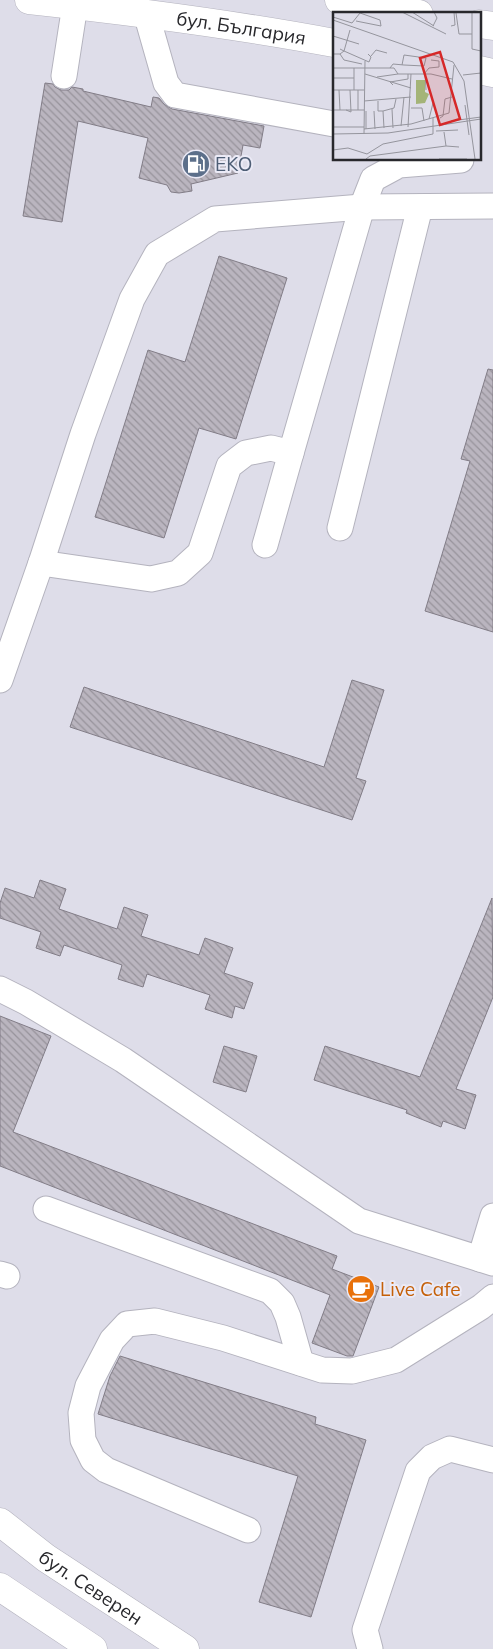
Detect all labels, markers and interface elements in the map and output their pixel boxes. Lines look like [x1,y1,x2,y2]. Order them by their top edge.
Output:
street label: бул. България [175,6,308,50]
inset map [333,12,480,160]
fuel station icon: EKO [181,149,211,179]
place label: EKO [215,152,252,176]
cafe icon: Live Cafe [346,1274,376,1304]
place label: Live Cafe [380,1277,461,1301]
street label: бул. Северен [34,1545,147,1630]

